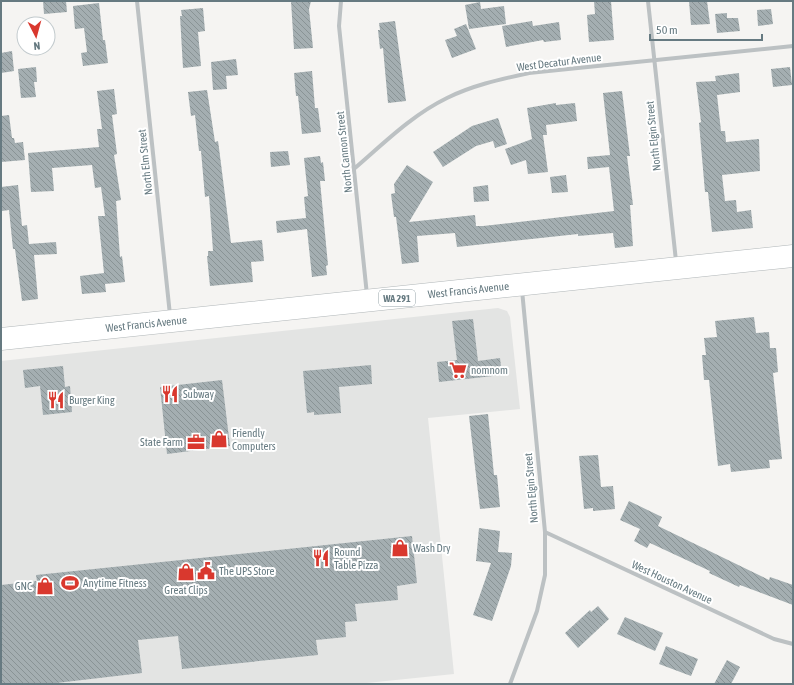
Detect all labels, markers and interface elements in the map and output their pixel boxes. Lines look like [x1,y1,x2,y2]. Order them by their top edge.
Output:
north arrow [16,16,56,56]
scale bar [650,16,762,42]
text: 50 m [656,23,678,37]
text: N [33,40,41,52]
street label: West Decatur Avenue [516,51,602,73]
street label: North Elgin Street [643,100,663,172]
street label: North Cannon Street [334,111,354,193]
street label: North Elm Street [136,129,154,195]
street label: West Francis Avenue [427,280,510,300]
road number: WA 291 [379,290,415,306]
street label: West Francis Avenue [105,314,187,334]
supermarket icon: nomnom [448,360,468,380]
place label: nomnom [471,364,508,376]
restaurant icon: Subway [160,384,180,404]
place label: Subway [183,388,215,400]
restaurant icon: Burger King [46,390,66,410]
place label: Burger King [69,394,115,406]
place label: Friendly Computers [232,427,276,452]
shop icon: Friendly Computers [209,429,229,449]
office icon: State Farm [186,432,206,452]
place label: State Farm [140,436,183,448]
street label: North Elgin Street [522,452,540,524]
shop icon: Wash Dry [390,538,410,558]
place label: Wash Dry [413,542,451,554]
place label: Round Table Pizza [334,546,378,571]
restaurant icon: Round Table Pizza [311,548,331,568]
street label: West Houston Avenue [630,558,714,606]
public building icon: The UPS Store [196,561,216,581]
shop icon: Great Clips [176,562,196,582]
place label: The UPS Store [219,565,275,577]
sports icon: Anytime Fitness [60,573,80,593]
shop icon: GNC [35,576,55,596]
place label: Anytime Fitness [83,577,147,589]
place label: GNC [15,580,32,592]
place label: Great Clips [164,584,208,596]

